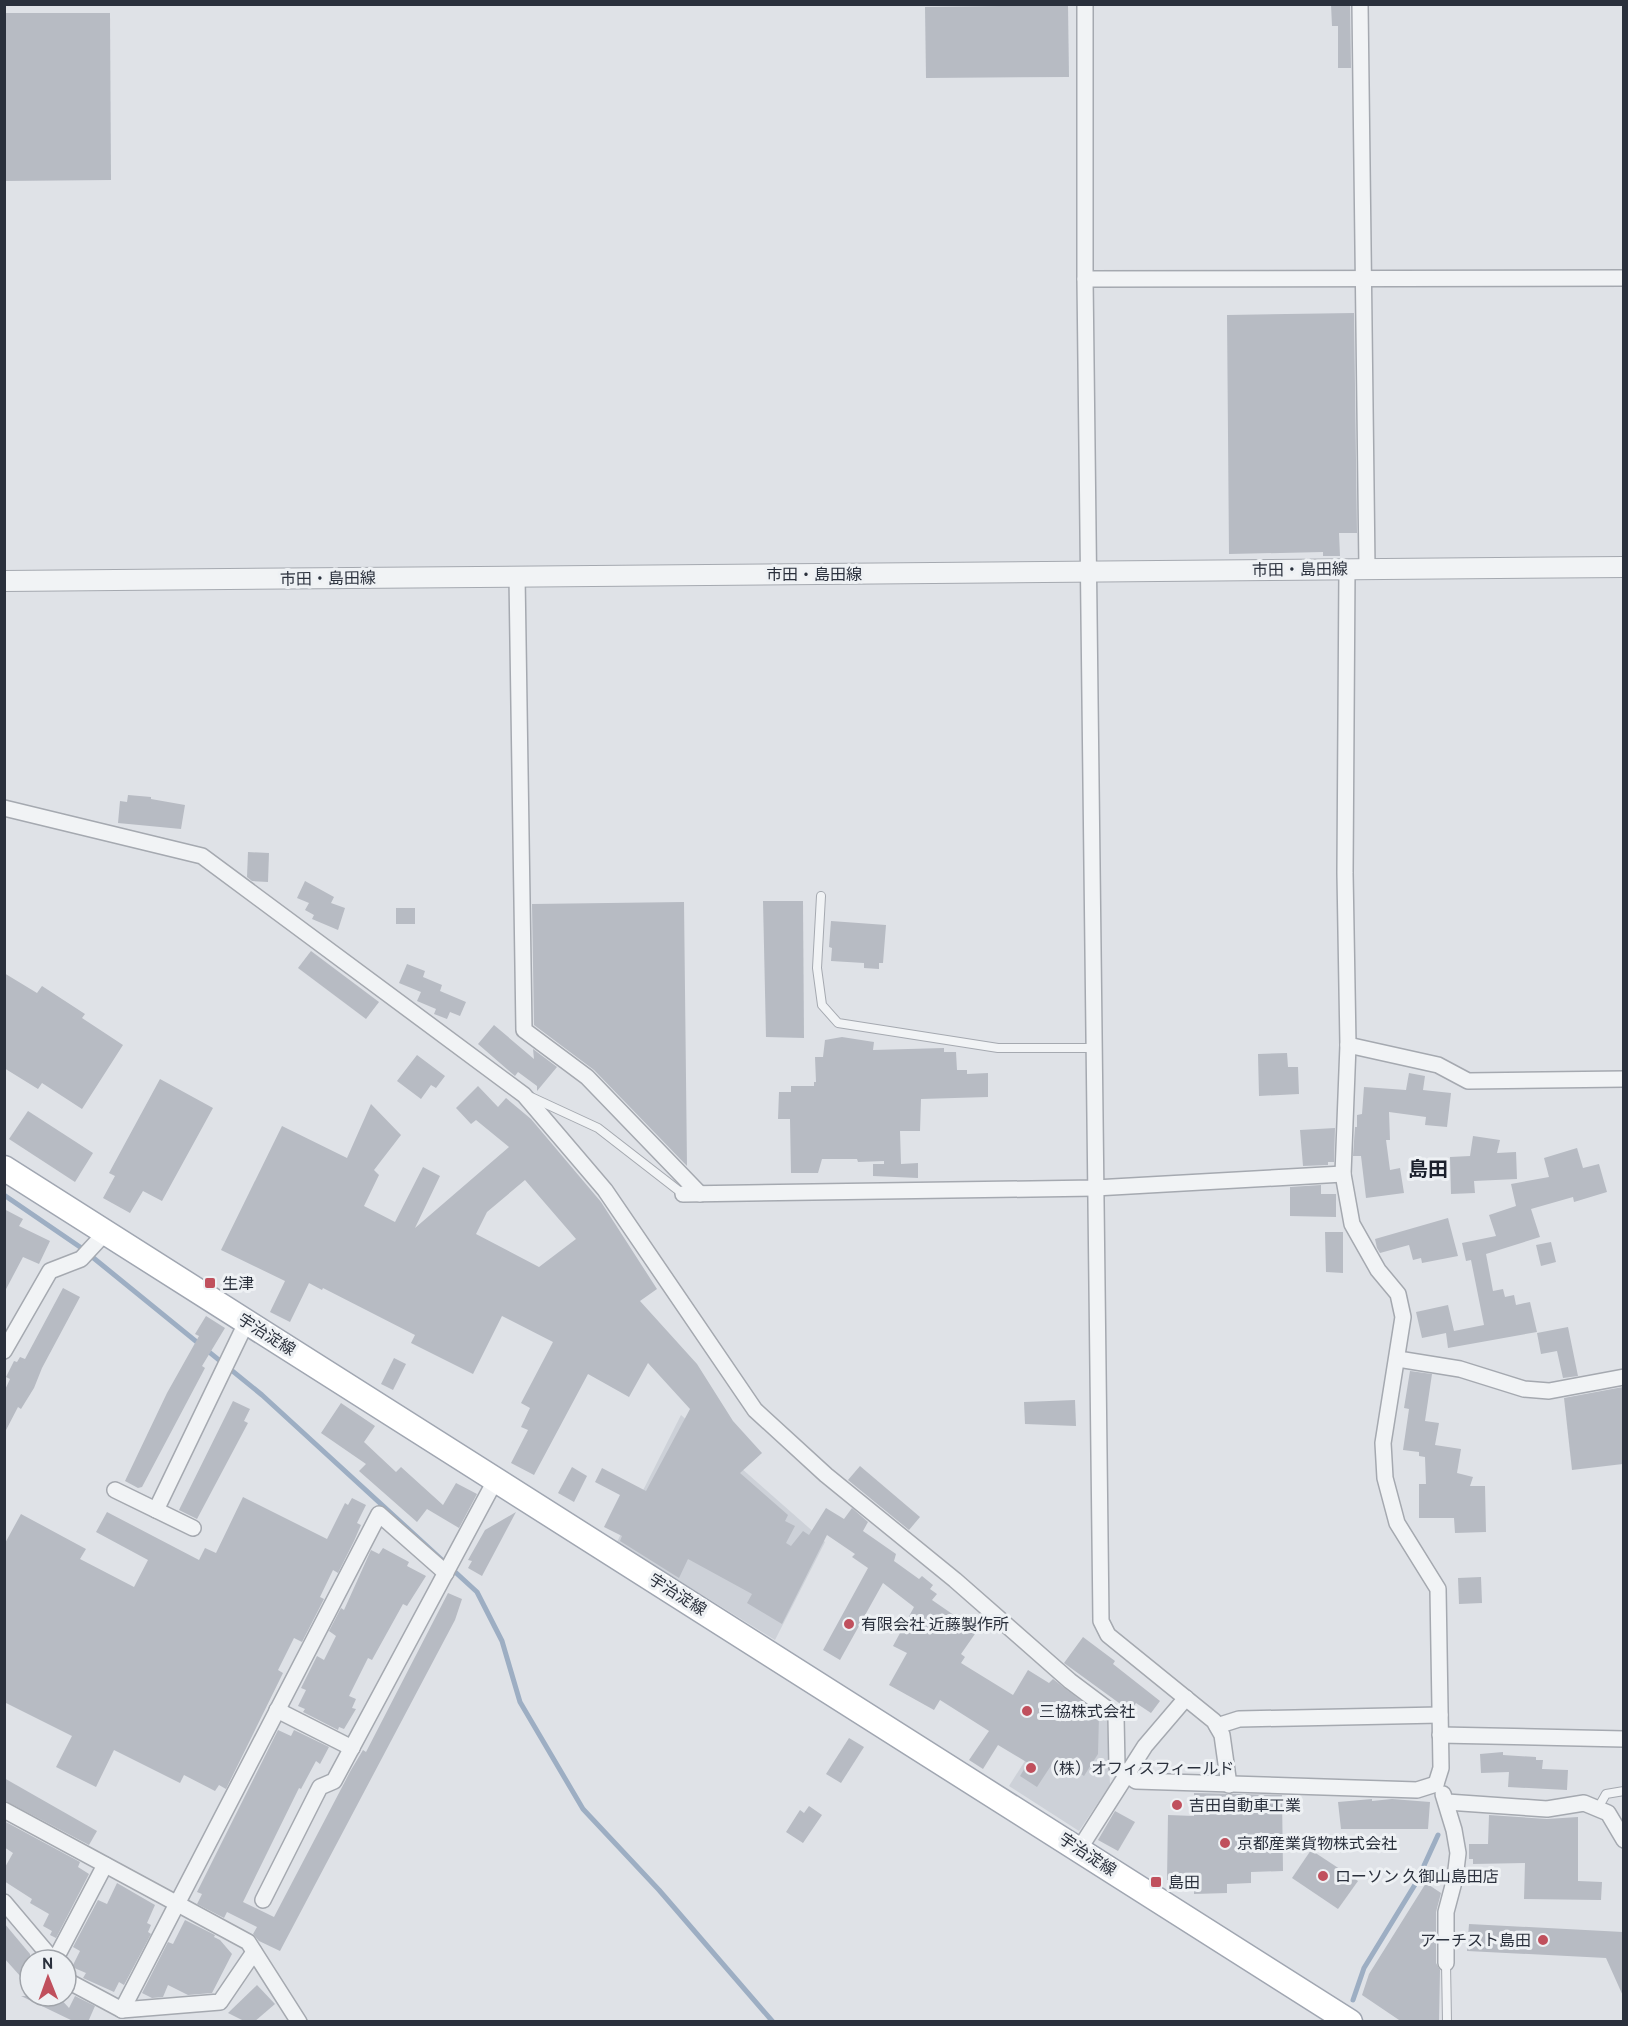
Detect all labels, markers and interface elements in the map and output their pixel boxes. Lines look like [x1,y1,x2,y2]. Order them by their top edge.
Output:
street label: 市田・島田線 [1252,560,1348,582]
street label: 市田・島田線 [766,566,862,586]
street label: 市田・島田線 [280,569,376,591]
district label: 島田 [1408,1158,1448,1184]
place label: 生津 [222,1275,254,1295]
marker: 生津 [203,1276,217,1290]
street label: 宇治淀線 [233,1310,298,1361]
street label: 宇治淀線 [644,1570,709,1621]
place label: 有限会社 近藤製作所 [861,1616,1009,1636]
marker: 有限会社 近藤製作所 [842,1617,856,1631]
place label: 三協株式会社 [1039,1703,1135,1723]
marker: 三協株式会社 [1020,1704,1034,1718]
place label: （株）オフィスフィールド [1043,1760,1234,1780]
marker: （株）オフィスフィールド [1024,1761,1038,1775]
place label: 吉田自動車工業 [1189,1797,1301,1817]
marker: 吉田自動車工業 [1170,1798,1184,1812]
street label: 宇治淀線 [1055,1830,1119,1881]
place label: 京都産業貨物株式会社 [1237,1835,1397,1855]
marker: 京都産業貨物株式会社 [1218,1836,1232,1850]
place label: ローソン 久御山島田店 [1335,1868,1499,1888]
marker: ローソン 久御山島田店 [1316,1869,1330,1883]
place label: 島田 [1168,1874,1200,1894]
marker: 島田 [1149,1875,1163,1889]
place label: アーチスト島田 [1420,1932,1531,1952]
marker: アーチスト島田 [1536,1933,1550,1947]
north arrow [18,1948,78,2008]
text: N [42,1955,54,1975]

